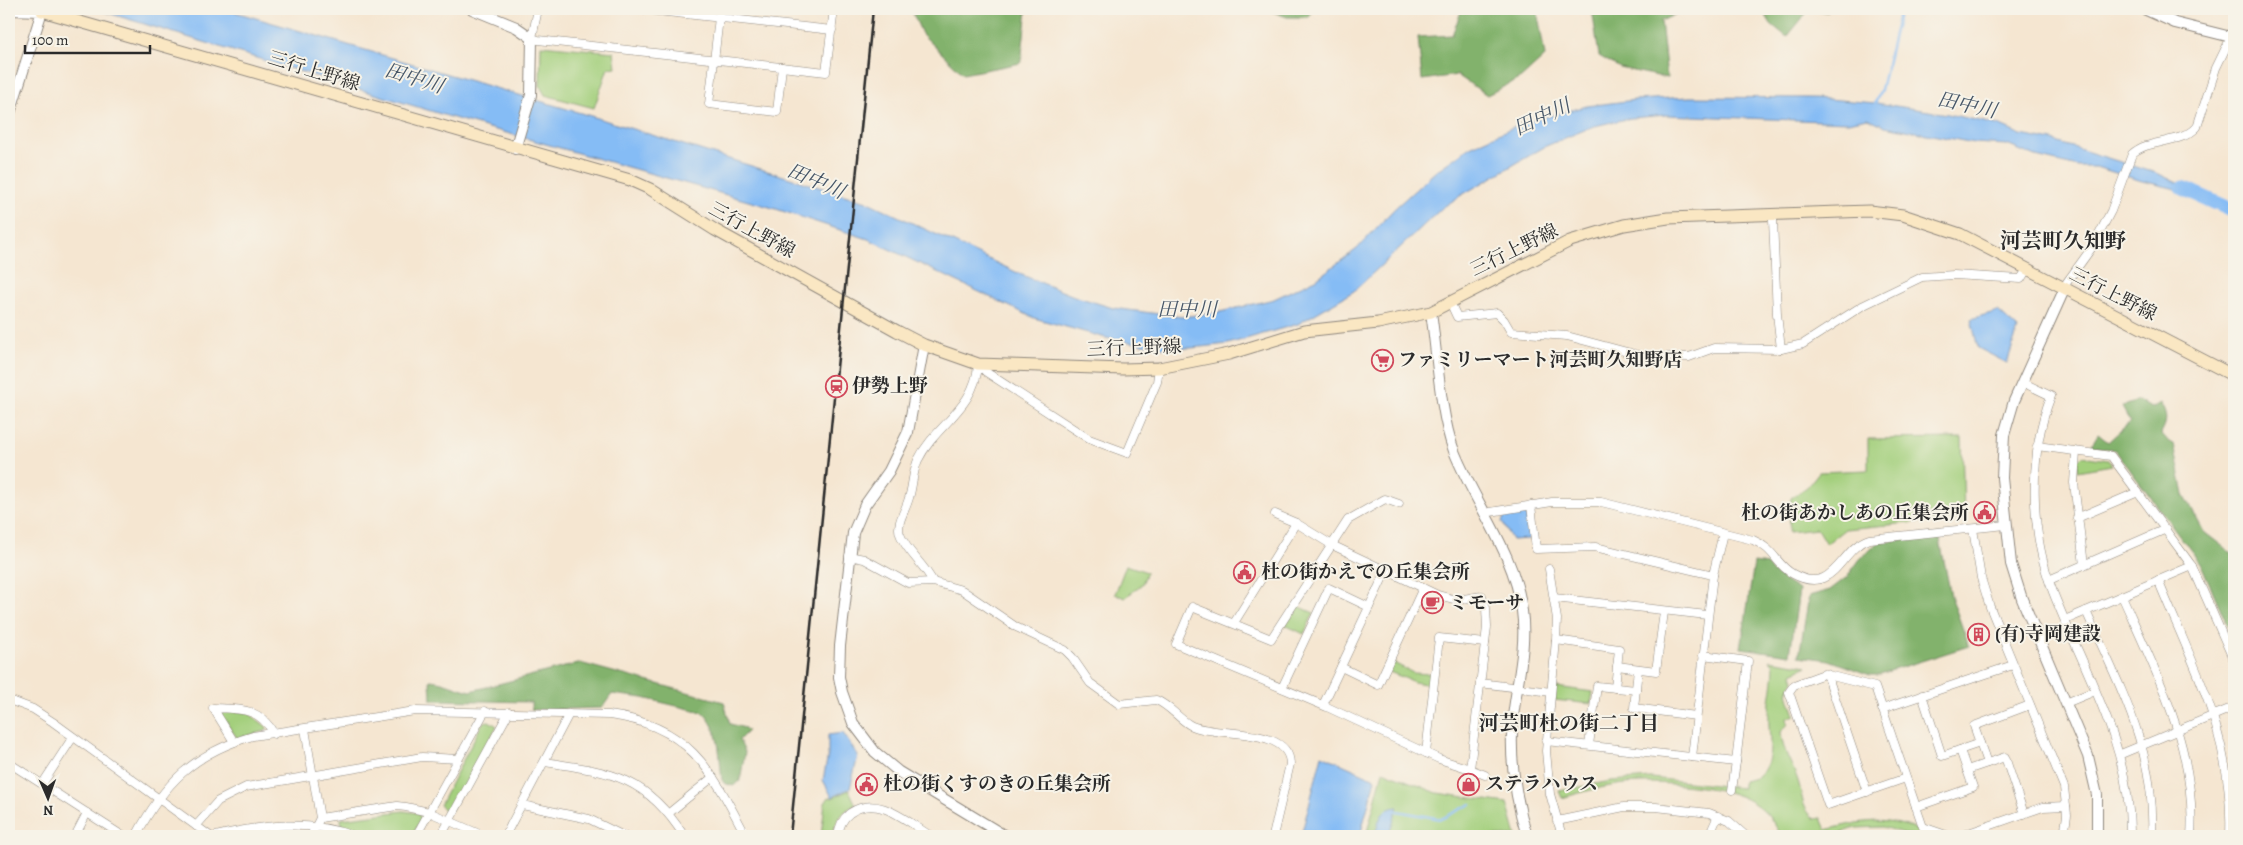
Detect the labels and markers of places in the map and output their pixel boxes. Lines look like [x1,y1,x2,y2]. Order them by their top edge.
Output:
place label: ファミリーマート河芸町久知野店 [1398,347,1683,373]
supermarket icon: ファミリーマート河芸町久知野店 [1370,348,1394,372]
place label: 伊勢上野 [852,373,928,399]
station icon: 伊勢上野 [824,374,848,398]
place label: 杜の街あかしあの丘集会所 [1741,500,1969,526]
public building icon: 杜の街あかしあの丘集会所 [1973,501,1997,525]
place label: 杜の街かえでの丘集会所 [1261,559,1470,585]
public building icon: 杜の街かえでの丘集会所 [1233,560,1257,584]
place label: ミモーサ [1449,590,1524,616]
cafe icon: ミモーサ [1421,591,1445,615]
place label: (有)寺岡建設 [1995,621,2101,647]
building icon: (有)寺岡建設 [1967,622,1991,646]
place label: 杜の街くすのきの丘集会所 [883,771,1111,797]
place label: ステラハウス [1485,771,1598,797]
public building icon: 杜の街くすのきの丘集会所 [855,772,879,796]
shop icon: ステラハウス [1457,772,1481,796]

